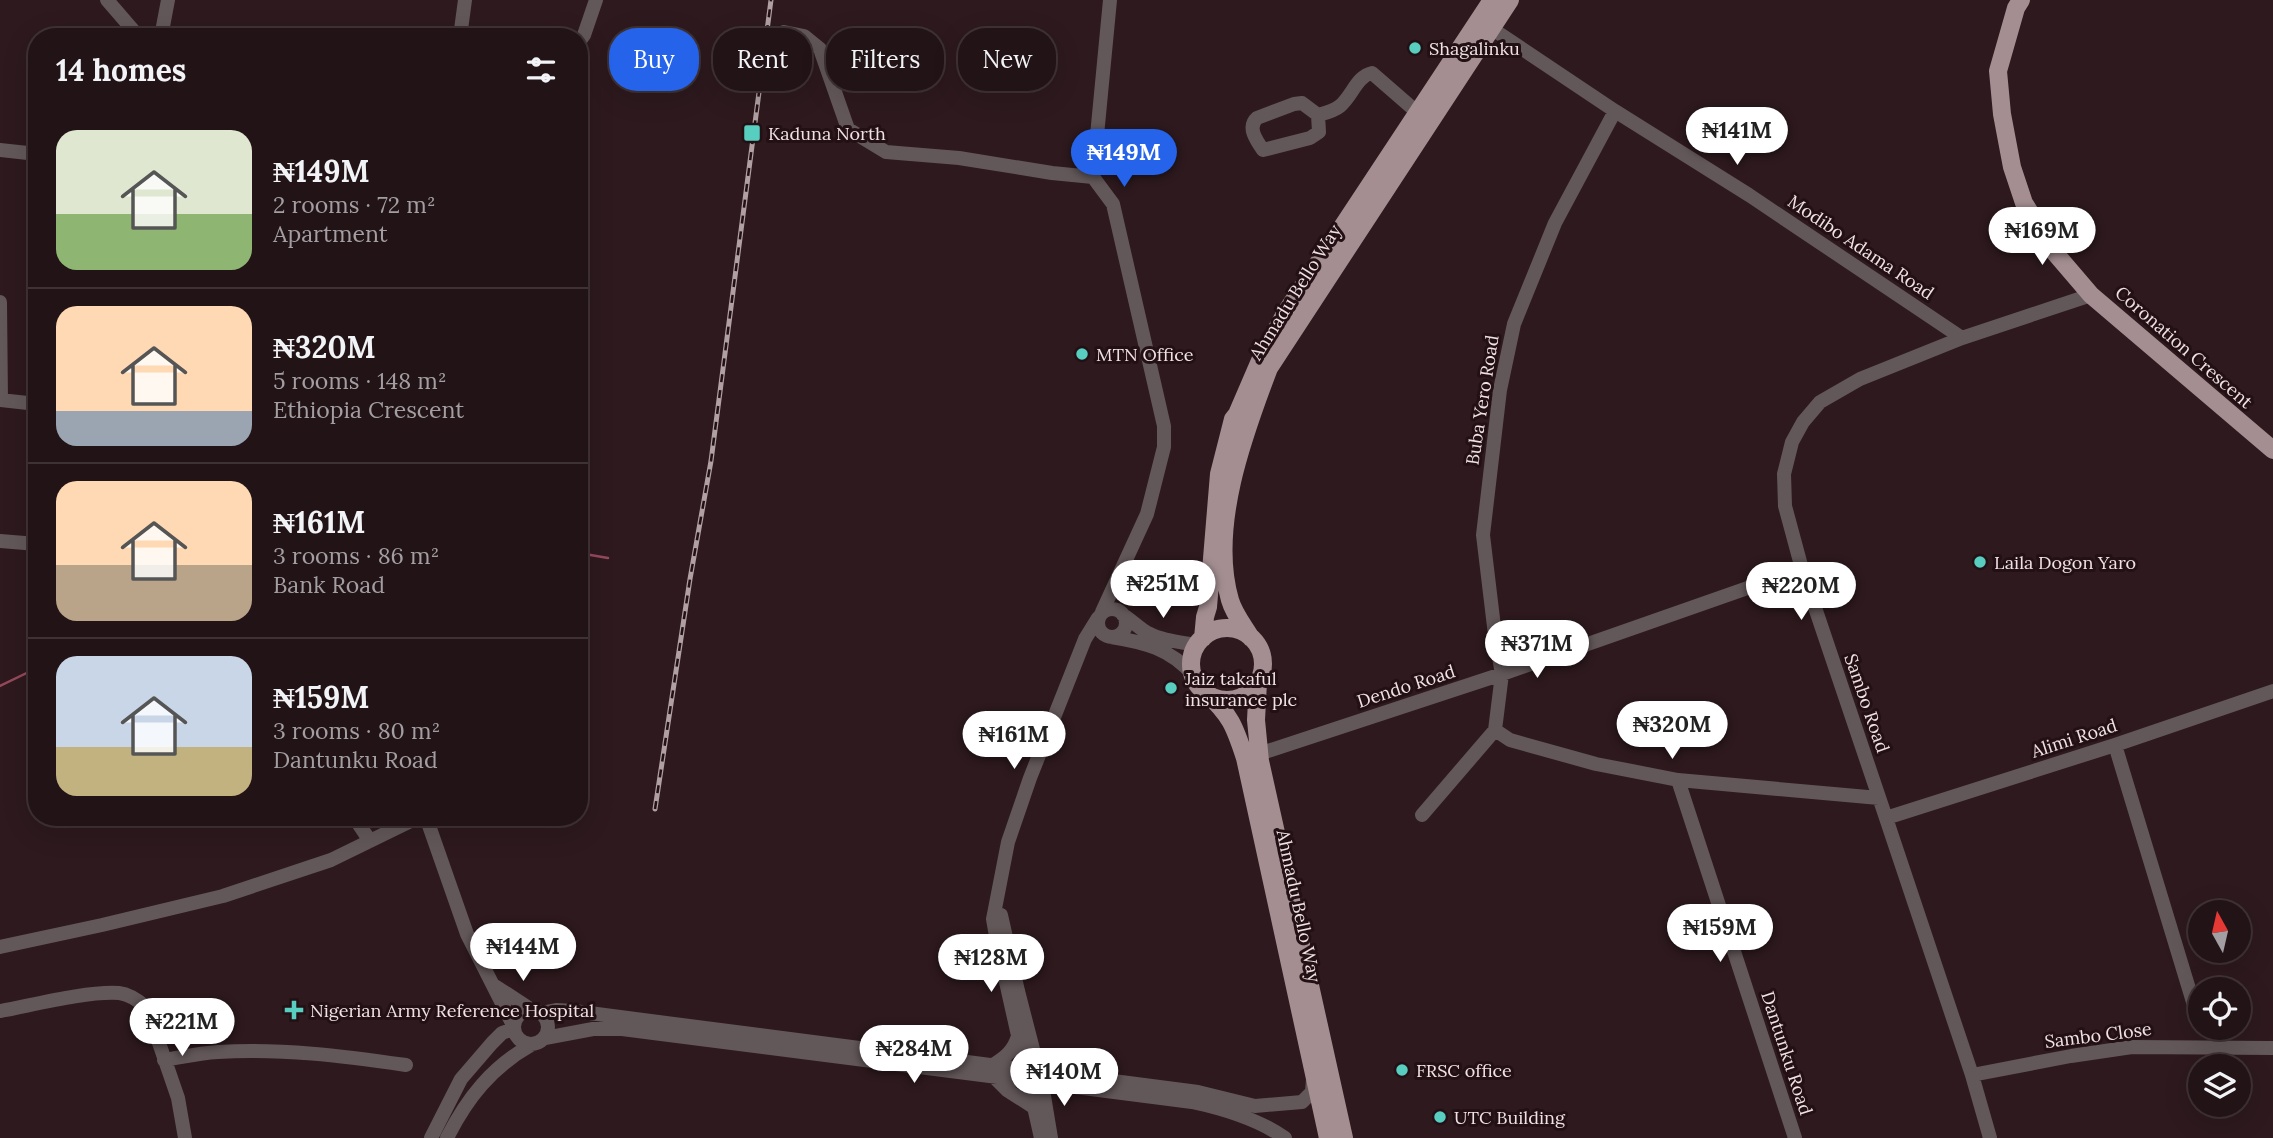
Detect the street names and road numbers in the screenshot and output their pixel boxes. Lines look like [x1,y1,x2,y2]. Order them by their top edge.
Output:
street label: Modibo Adama Road [1783,189,1939,305]
street label: Ahmadu Bello Way [1244,220,1346,365]
street label: Coronation Crescent [2110,281,2258,413]
street label: Buba Yero Road [1460,333,1504,467]
street label: Sambo Road [1839,651,1895,756]
street label: Dendo Road [1354,659,1458,713]
street label: Alimi Road [2027,713,2120,763]
street label: Ahmadu Bello Way [1271,827,1327,985]
street label: Dantunku Road [1756,988,1818,1118]
street label: Sambo Close [2043,1017,2153,1053]

